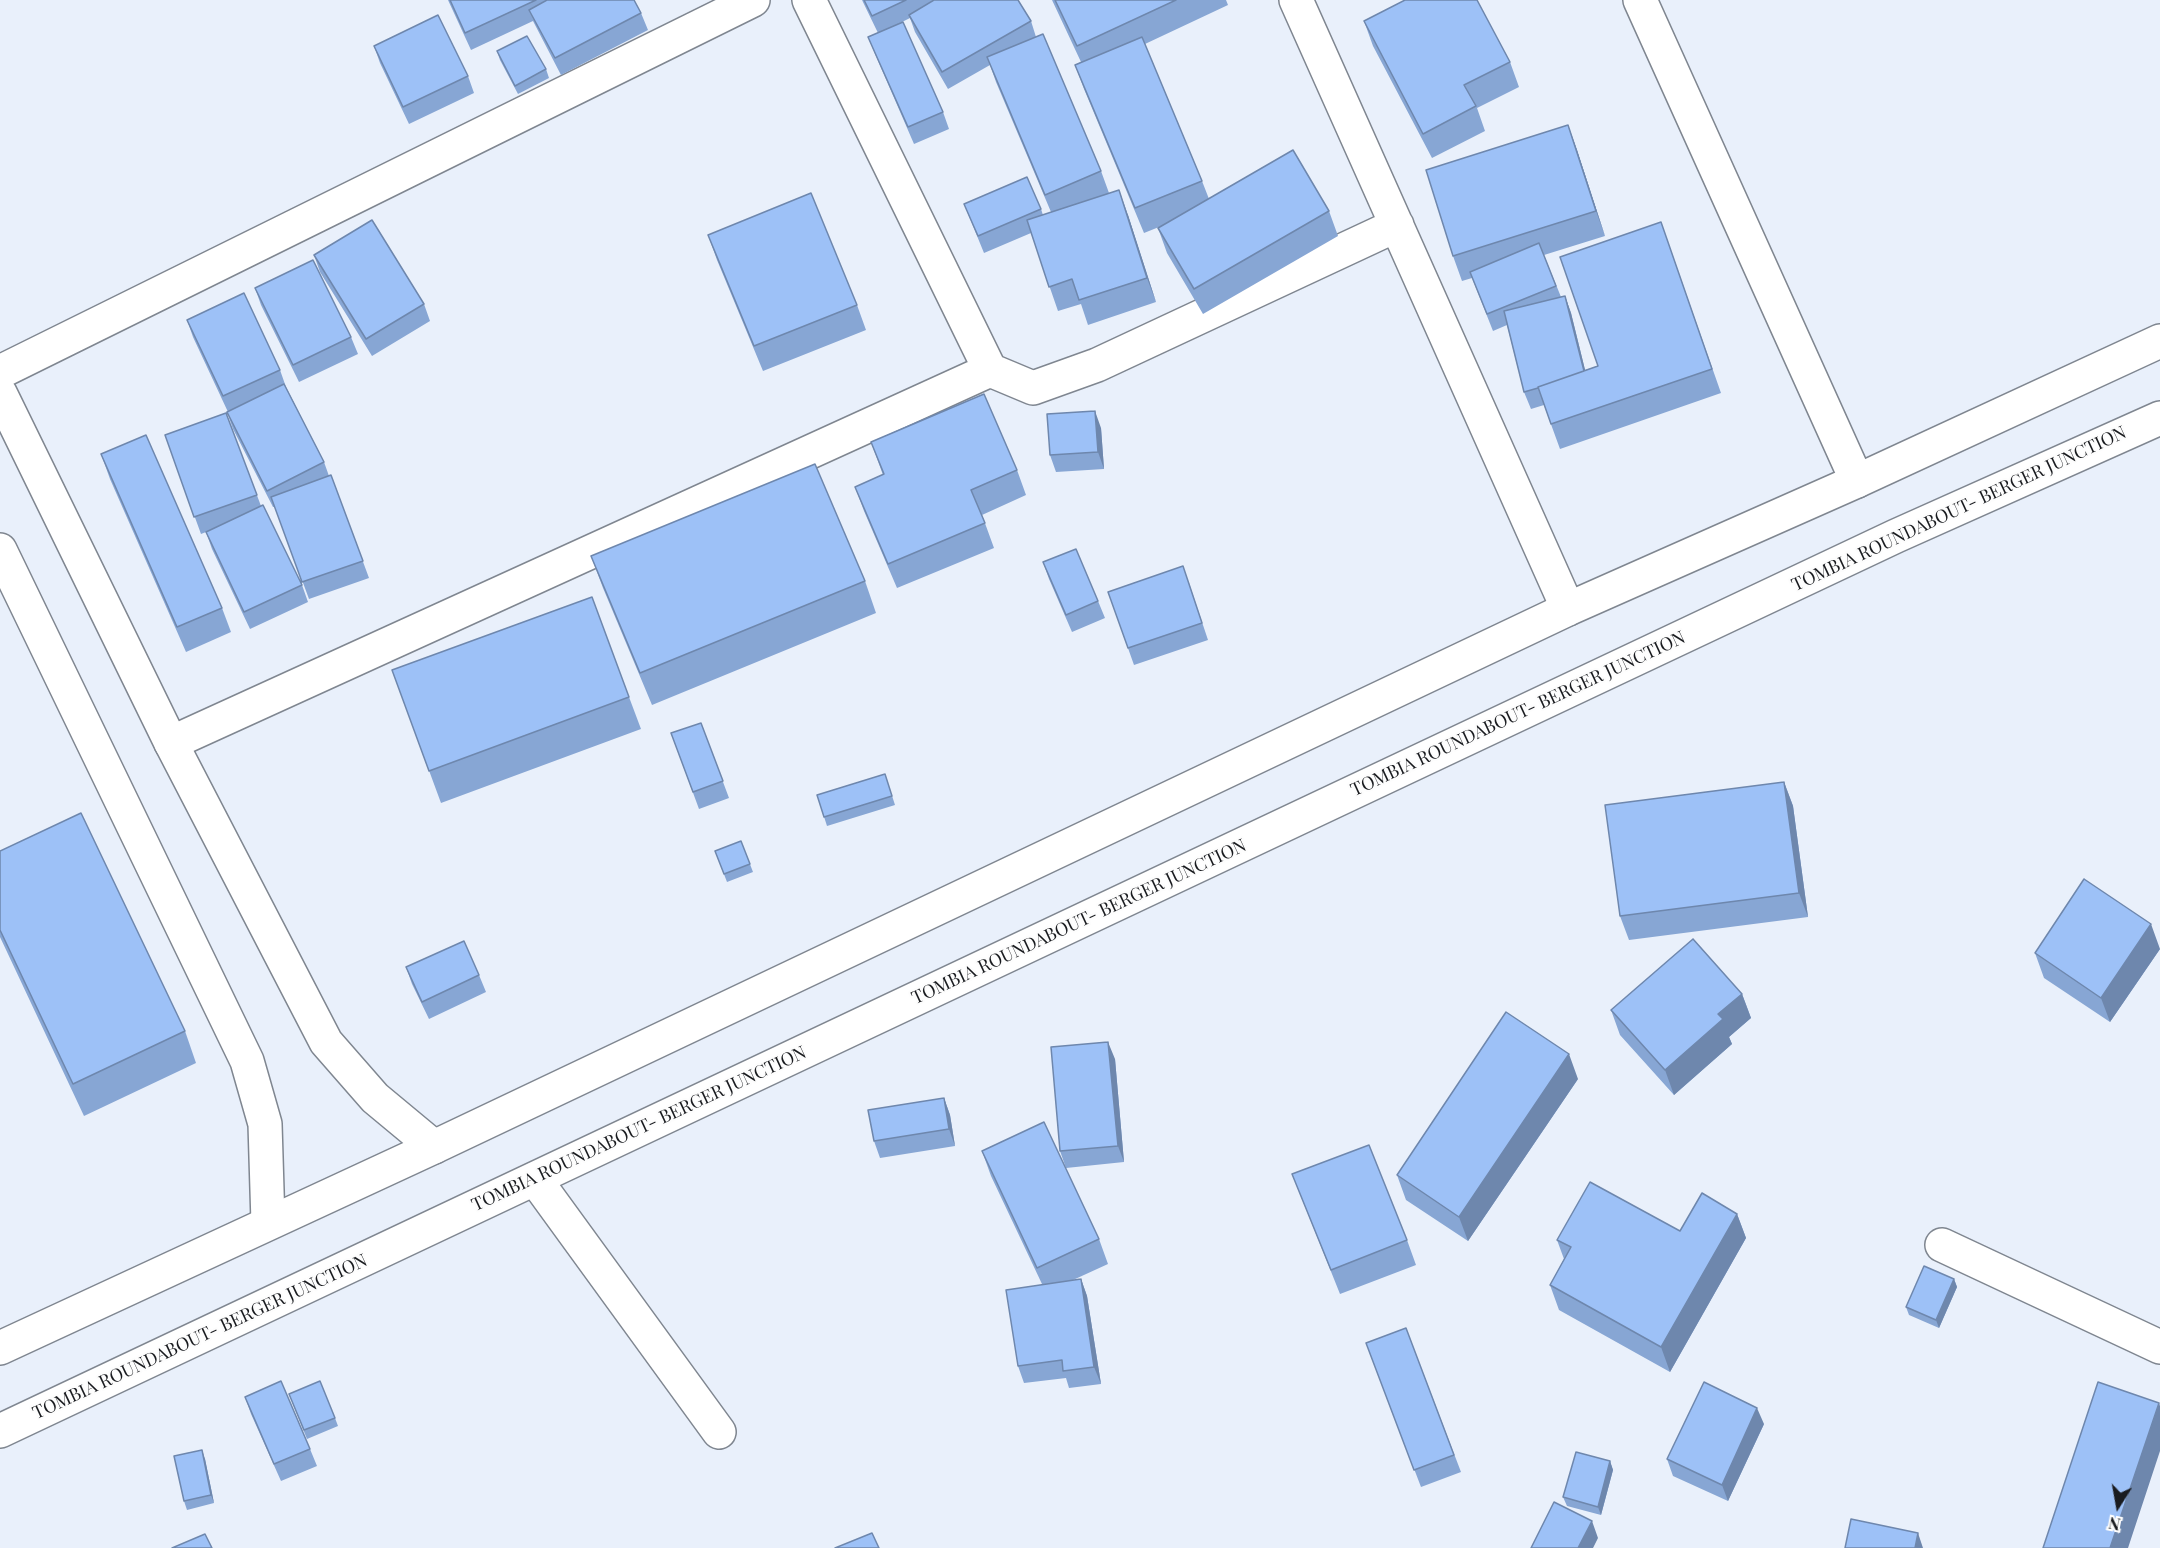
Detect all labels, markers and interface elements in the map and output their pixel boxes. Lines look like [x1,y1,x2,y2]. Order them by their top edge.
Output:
street label: TOMBIA ROUNDABOUT- BERGER JUNCTION [1788,422,2130,596]
street label: TOMBIA ROUNDABOUT- BERGER JUNCTION [1347,627,1689,801]
street label: TOMBIA ROUNDABOUT- BERGER JUNCTION [908,835,1250,1009]
street label: TOMBIA ROUNDABOUT- BERGER JUNCTION [468,1042,810,1216]
street label: TOMBIA ROUNDABOUT- BERGER JUNCTION [29,1250,371,1424]
north arrow [2088,1476,2148,1536]
text: N [2107,1513,2122,1536]

